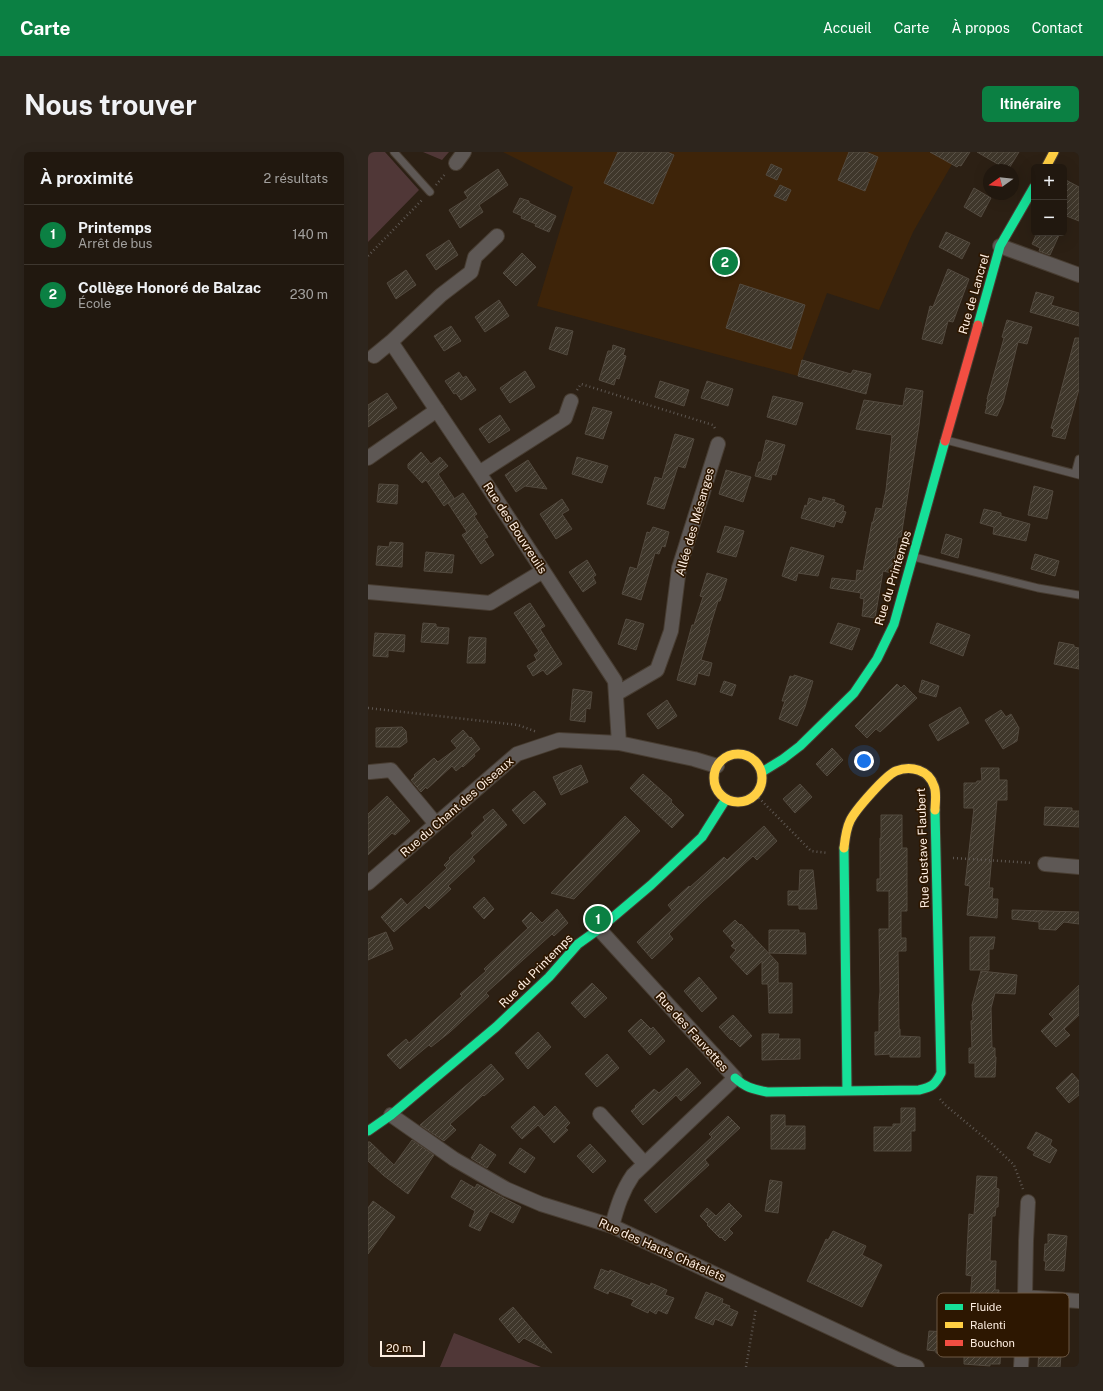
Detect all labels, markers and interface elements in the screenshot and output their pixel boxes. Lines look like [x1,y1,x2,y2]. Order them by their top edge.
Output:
text: Carte [20,17,70,39]
text: Accueil [823,20,872,36]
text: Carte [894,20,930,36]
text: À propos [952,20,1010,36]
text: Contact [1032,20,1083,36]
button: Itinéraire [982,86,1079,122]
text: Nous trouver [24,88,197,121]
north arrow [983,164,1019,200]
map controls [1031,164,1067,236]
button: + [1031,164,1067,200]
text: À proximité [40,168,134,188]
text: 2 résultats [264,171,328,186]
button: − [1031,200,1067,236]
text: Printemps [78,219,152,236]
text: 1 [50,227,56,242]
text: 140 m [292,227,328,242]
text: Arrêt de bus [78,236,152,251]
pin: 2 [712,247,738,277]
street label: Rue de Lancrel [956,252,992,336]
text: Collège Honoré de Balzac [78,279,261,296]
text: 2 [49,287,57,302]
text: 230 m [290,287,328,302]
text: École [78,296,111,311]
street label: Allée des Mésanges [673,466,717,578]
street label: Rue des Bouvreuils [480,480,550,576]
street label: Rue du Printemps [872,529,914,627]
your location [854,751,874,771]
street label: Rue du Chant des Oiseaux [398,754,517,860]
street label: Rue Gustave Flaubert [914,787,932,908]
pin: 1 [585,904,611,934]
street label: Rue du Printemps [496,931,576,1011]
street label: Rue des Fauvettes [653,989,731,1075]
street label: Rue des Hauts Châtelets [597,1216,727,1284]
legend [937,1293,1069,1357]
text: Fluide [970,1301,1002,1313]
text: Ralenti [970,1319,1006,1331]
text: Bouchon [970,1337,1015,1349]
scale bar [380,1339,425,1358]
text: 20 m [386,1342,411,1354]

